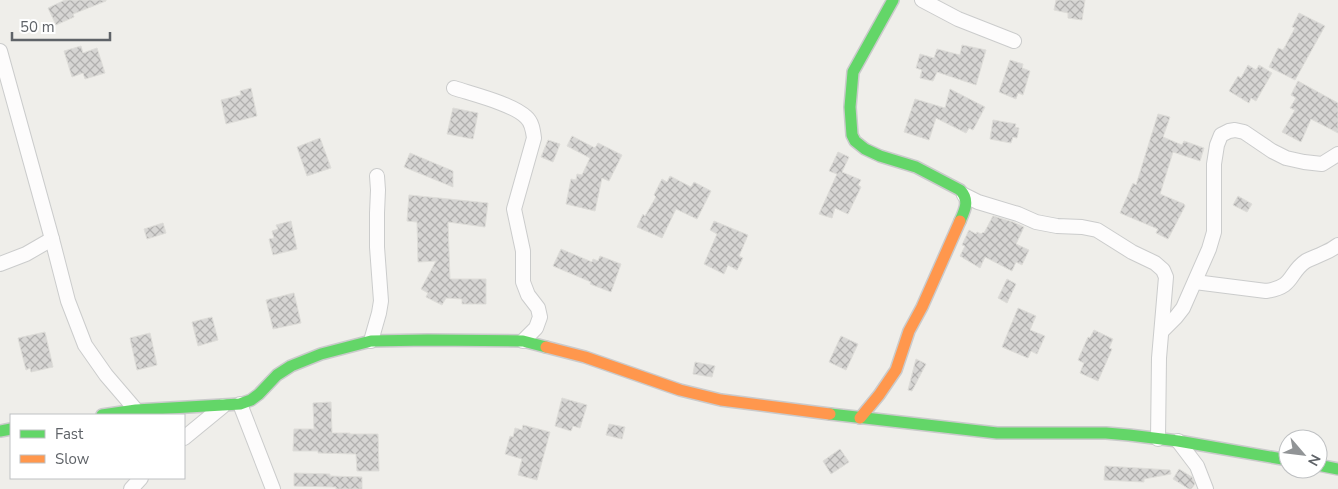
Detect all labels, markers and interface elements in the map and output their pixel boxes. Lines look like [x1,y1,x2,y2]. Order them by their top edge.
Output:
scale bar [12,10,110,42]
text: 50 m [20,17,55,37]
legend [10,414,185,479]
text: Fast [55,424,84,444]
north arrow [1278,429,1328,479]
text: Slow [55,449,90,469]
text: N [1303,451,1325,469]

